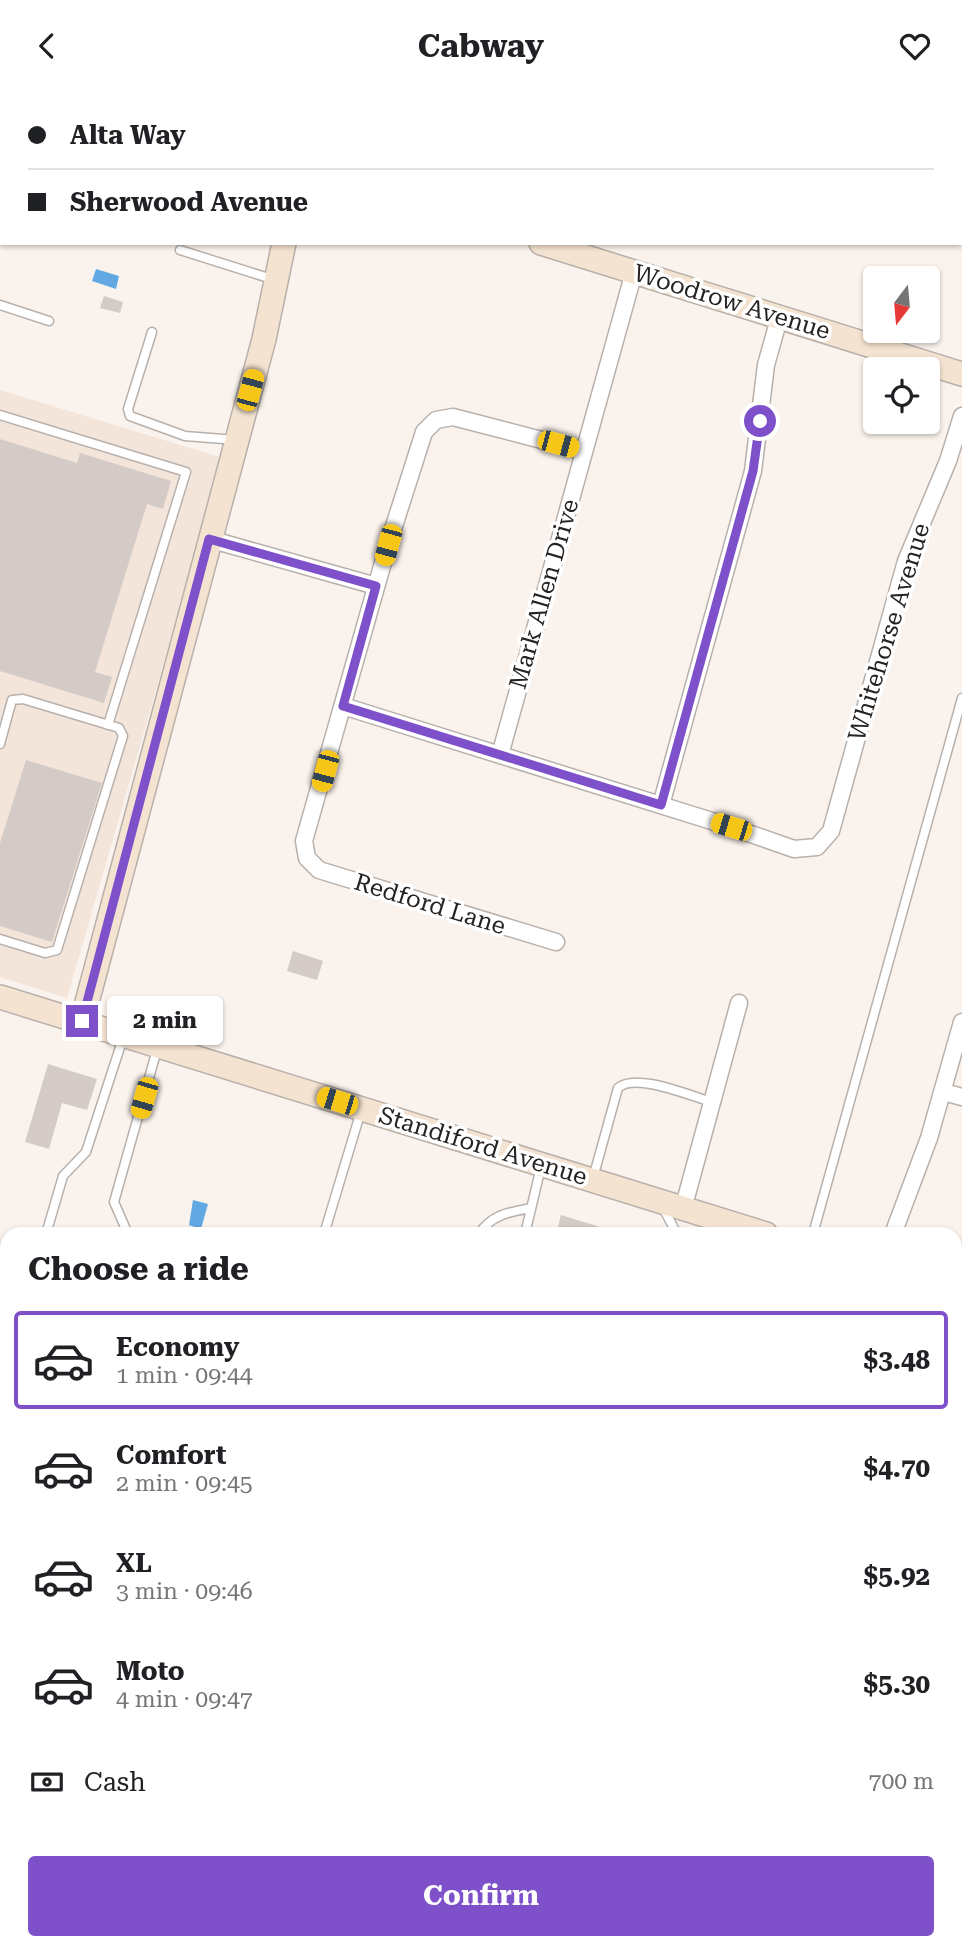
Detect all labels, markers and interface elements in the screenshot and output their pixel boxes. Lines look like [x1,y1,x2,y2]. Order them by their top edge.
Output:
icon: back [28,27,66,65]
text: Cabway [418,27,544,65]
icon: heart [896,27,934,65]
text: Alta Way [70,120,186,150]
text: Sherwood Avenue [70,187,308,217]
street label: Woodrow Avenue [630,259,834,345]
north arrow [863,266,940,343]
map controls [863,266,940,434]
button: locate [863,357,940,434]
car [235,367,266,413]
route start [744,405,776,437]
car [535,428,582,460]
street label: Mark Allen Drive [504,496,584,692]
street label: Whitehorse Avenue [843,520,935,744]
car [373,522,404,568]
car [310,748,341,794]
car [708,811,755,843]
street label: Redford Lane [351,868,509,940]
callout: 2 min [106,997,222,1045]
route end [66,1005,98,1037]
text: 2 min [133,1007,197,1034]
car [129,1075,160,1121]
car [314,1085,361,1117]
street label: Standiford Avenue [375,1101,591,1191]
text: Choose a ride [28,1250,249,1288]
icon: car [32,1329,95,1392]
text: Economy [116,1332,239,1362]
text: $3.48 [864,1345,930,1375]
text: 1 min · 09:44 [116,1362,253,1389]
icon: car [32,1437,95,1500]
text: Comfort [116,1440,226,1470]
text: $4.70 [864,1453,930,1483]
text: 2 min · 09:45 [116,1470,253,1497]
icon: car [32,1545,95,1608]
text: XL [116,1548,152,1578]
text: $5.92 [864,1561,930,1591]
text: 3 min · 09:46 [116,1578,253,1605]
icon: car [32,1653,95,1716]
text: Moto [116,1656,185,1686]
text: $5.30 [864,1669,930,1699]
text: 4 min · 09:47 [116,1686,253,1713]
icon: cash [28,1763,66,1801]
text: Cash [84,1767,146,1797]
text: 700 m [869,1768,934,1795]
button: Confirm [28,1856,934,1936]

